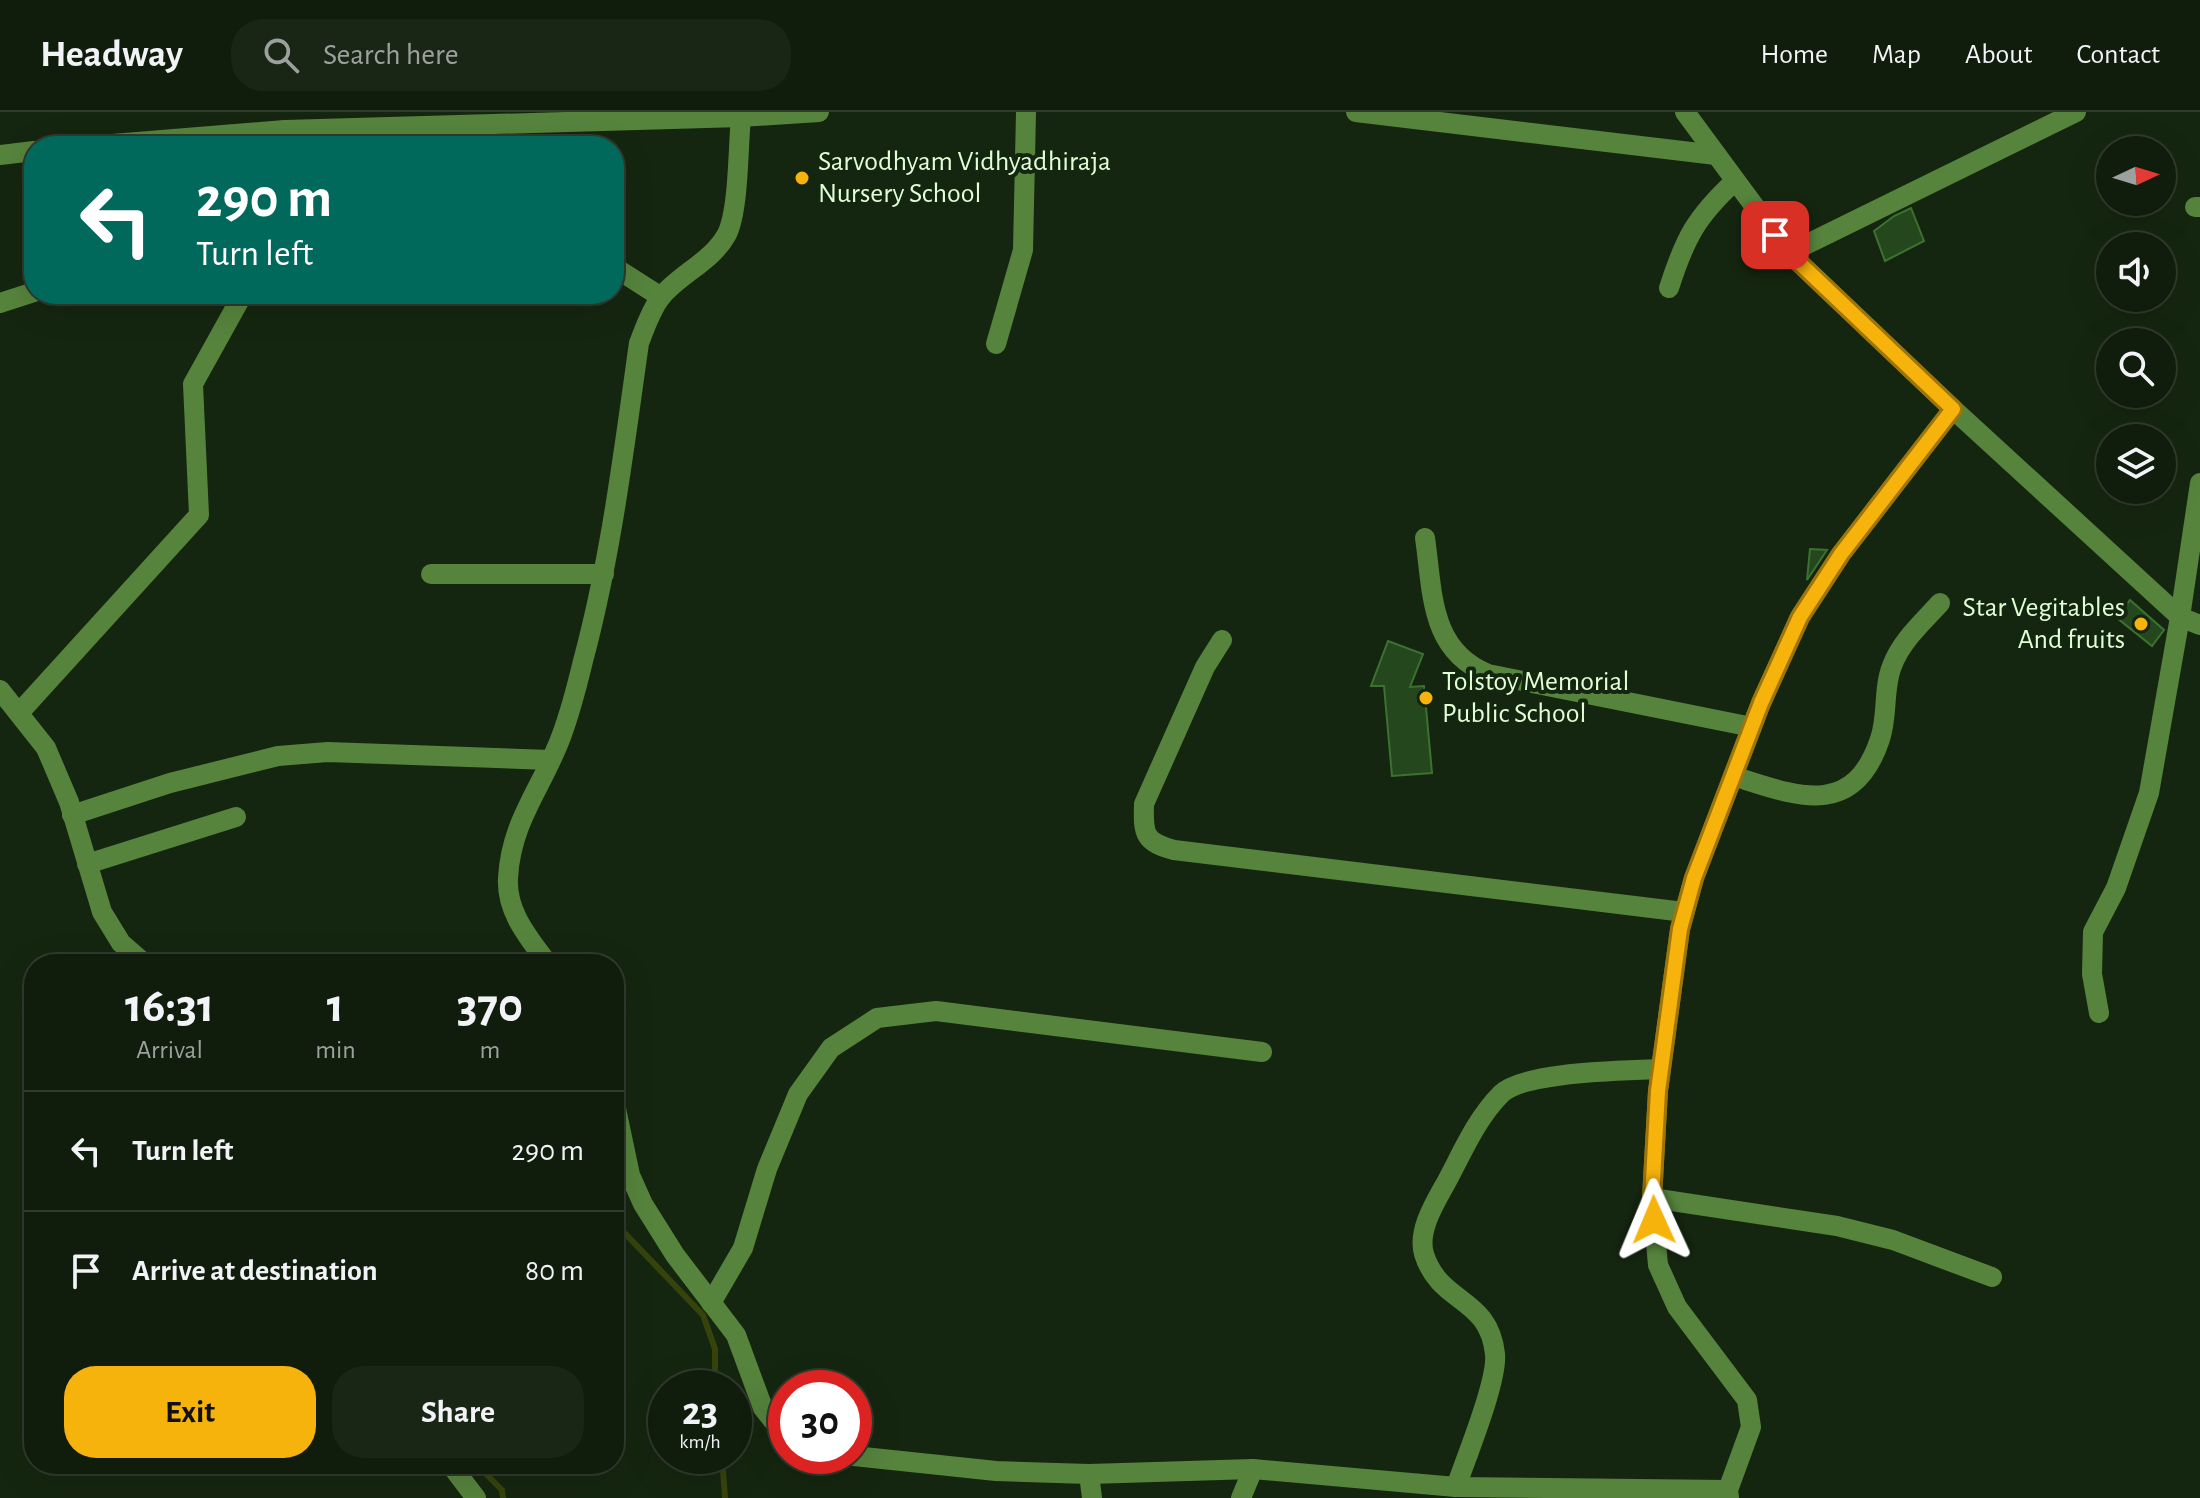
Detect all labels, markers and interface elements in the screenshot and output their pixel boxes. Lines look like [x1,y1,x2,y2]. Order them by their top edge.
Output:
search box [231,19,791,91]
icon: search [259,33,303,77]
text: Headway [40,36,183,74]
text: Search here [323,40,459,70]
text: Home [1761,41,1828,69]
text: Map [1872,41,1921,69]
text: About [1965,41,2033,69]
text: Contact [2077,41,2160,69]
north arrow [2096,136,2176,216]
map controls [2096,136,2176,504]
place label: Sarvodhyam Vidhyadhiraja Nursery School [818,148,1111,208]
icon: left [64,168,168,272]
marker: Sarvodhyam Vidhyadhiraja Nursery School [793,169,811,187]
text: 290 m [196,171,332,227]
pin [1741,201,1809,269]
icon: arrive [1753,213,1797,257]
button: sound [2096,232,2176,312]
text: Turn left [196,236,313,272]
button: search [2096,328,2176,408]
button: layers [2096,424,2176,504]
place label: Star Vegitables And fruits [1962,594,2125,654]
marker: Star Vegitables And fruits [2132,615,2150,633]
place label: Tolstoy Memorial Public School [1442,668,1629,728]
marker: Tolstoy Memorial Public School [1417,689,1435,707]
text: 16:31 [125,983,214,1031]
text: 1 [327,983,344,1031]
text: 370 [457,983,523,1031]
text: Arrival [136,1037,203,1063]
text: min [315,1037,356,1063]
text: m [479,1037,500,1063]
icon: left [64,1129,108,1173]
text: Turn left [132,1136,233,1166]
text: 290 m [511,1136,584,1166]
position arrow [1612,1178,1696,1262]
icon: arrive [64,1249,108,1293]
text: Arrive at destination [132,1256,378,1286]
text: 80 m [525,1256,584,1286]
button: Exit [64,1366,316,1458]
button: Share [332,1366,584,1458]
speed limit sign: 30 [768,1370,872,1474]
text: 23 [682,1392,718,1432]
text: km/h [679,1432,721,1452]

